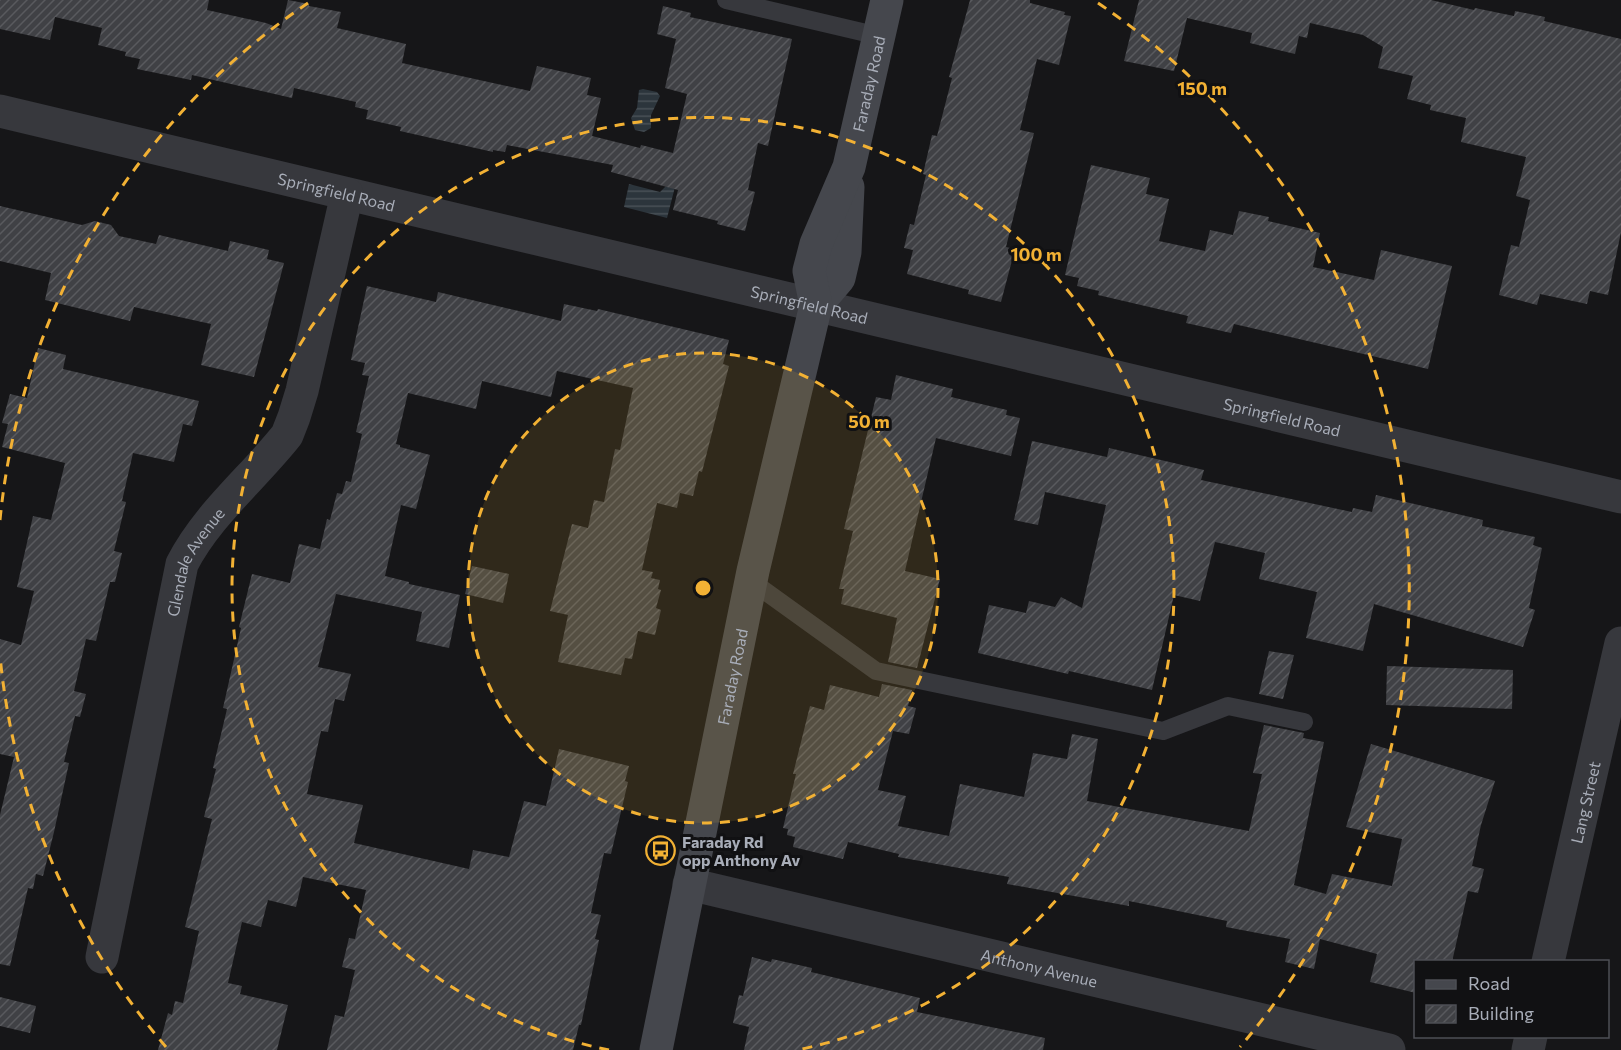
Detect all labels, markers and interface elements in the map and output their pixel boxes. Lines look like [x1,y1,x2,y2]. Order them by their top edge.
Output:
street label: Faraday Road [848,34,888,133]
text: 150 m [1177,77,1227,99]
street label: Springfield Road [276,168,397,214]
text: 100 m [1010,243,1062,265]
street label: Springfield Road [749,281,870,327]
street label: Springfield Road [1222,393,1343,439]
text: 50 m [848,410,890,432]
street label: Glendale Avenue [162,503,228,618]
centre of rings [693,578,713,598]
street label: Faraday Road [713,627,751,727]
street label: Lang Street [1566,759,1603,845]
place label: Faraday Rd opp Anthony Av [682,832,800,869]
bus stop icon: Faraday Rd opp Anthony Av [645,834,677,866]
street label: Anthony Avenue [979,944,1100,990]
legend [1414,960,1609,1038]
text: Road [1468,972,1510,994]
text: Building [1468,1002,1534,1024]

